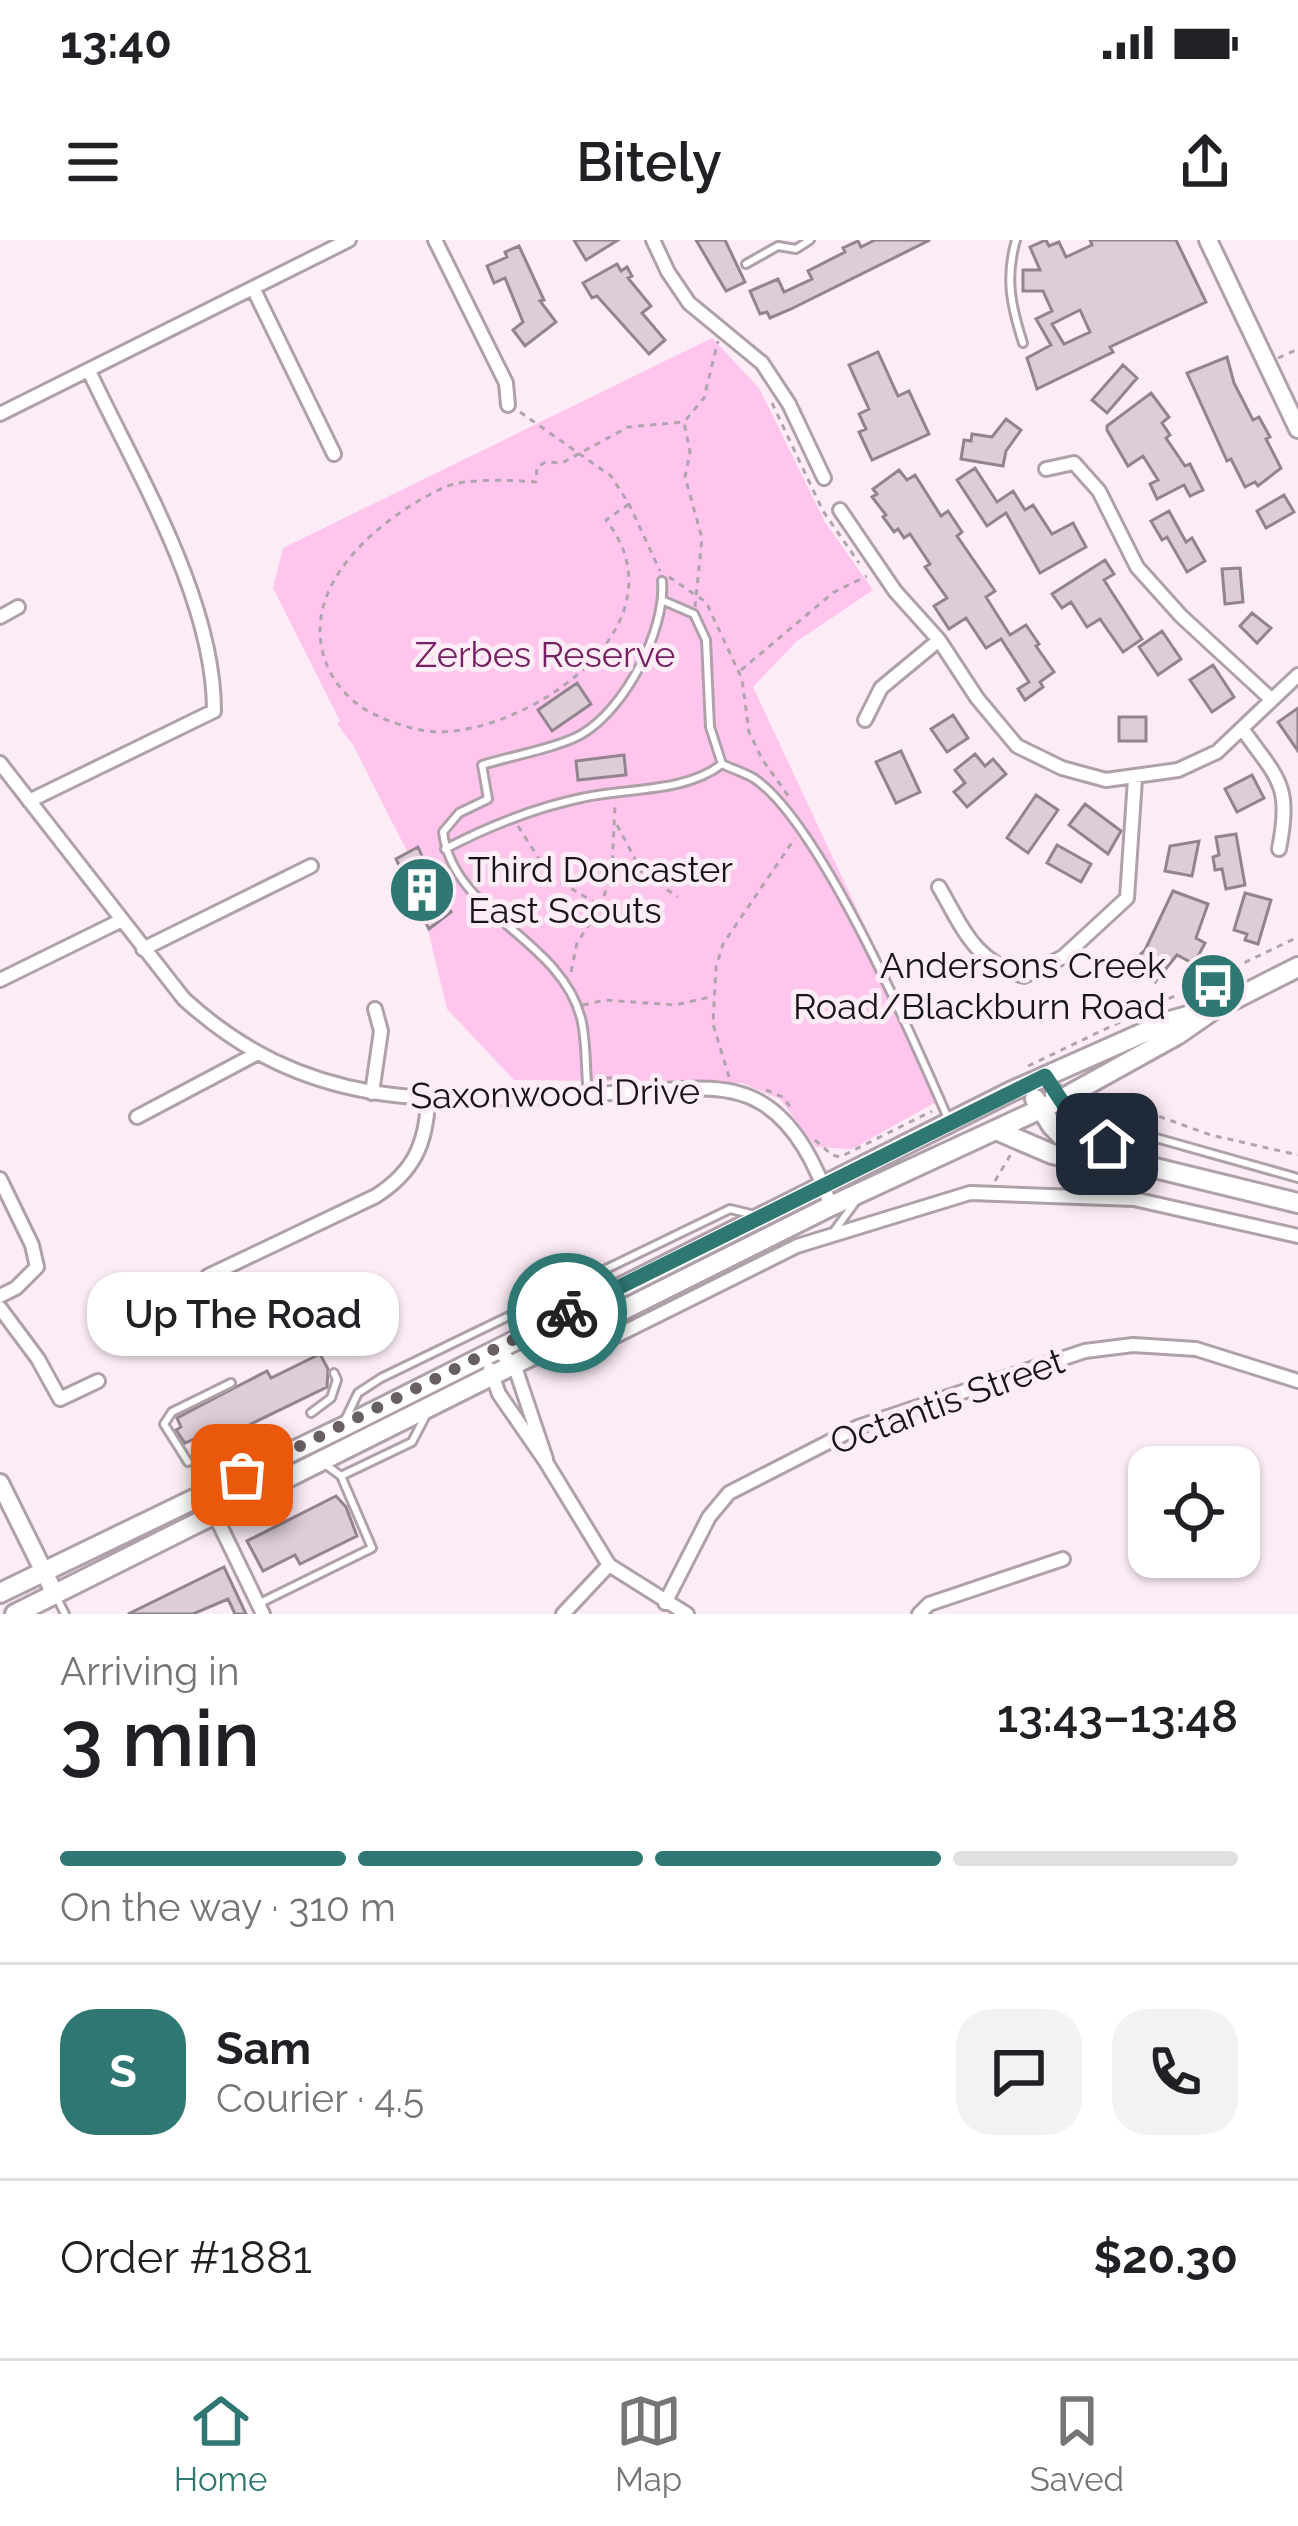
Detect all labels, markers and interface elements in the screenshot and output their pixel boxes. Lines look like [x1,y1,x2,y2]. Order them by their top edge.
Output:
text: 13:40 [60,16,172,69]
icon: menu [60,129,126,195]
icon: share [1172,129,1238,195]
text: Bitely [576,130,722,194]
park label: Zerbes Reserve [415,633,675,675]
place label: Third Doncaster East Scouts [468,848,733,931]
building icon: Third Doncaster East Scouts [387,855,457,925]
place label: Andersons Creek Road/Blackburn Road [793,944,1166,1027]
bus stop icon: Andersons Creek Road/Blackburn Road [1178,951,1248,1021]
street label: Saxonwood Drive [410,1069,700,1117]
pin [1056,1093,1158,1195]
icon: home [1074,1111,1140,1177]
courier [507,1253,627,1373]
callout: Up The Road [86,1271,398,1355]
icon: bike [534,1280,600,1346]
text: Up The Road [124,1291,362,1337]
street label: Octantis Street [824,1339,1070,1463]
pin [191,1424,293,1526]
icon: bag [209,1442,275,1508]
map controls [1128,1446,1260,1578]
button: locate [1128,1446,1260,1578]
text: Arriving in [60,1648,240,1694]
text: 13:43–13:48 [997,1690,1238,1743]
text: 3 min [60,1693,260,1784]
text: On the way · 310 m [60,1884,396,1930]
button: chat [956,2009,1082,2135]
button: phone [1112,2009,1238,2135]
text: Sam [216,2022,311,2075]
text: S [109,2045,137,2098]
text: Courier · 4.5 [216,2075,424,2121]
text: Order #1881 [60,2231,312,2284]
text: $20.30 [1094,2231,1238,2284]
tab: Home [174,2388,267,2499]
tab: Map [615,2388,682,2499]
tab: Saved [1030,2388,1124,2499]

